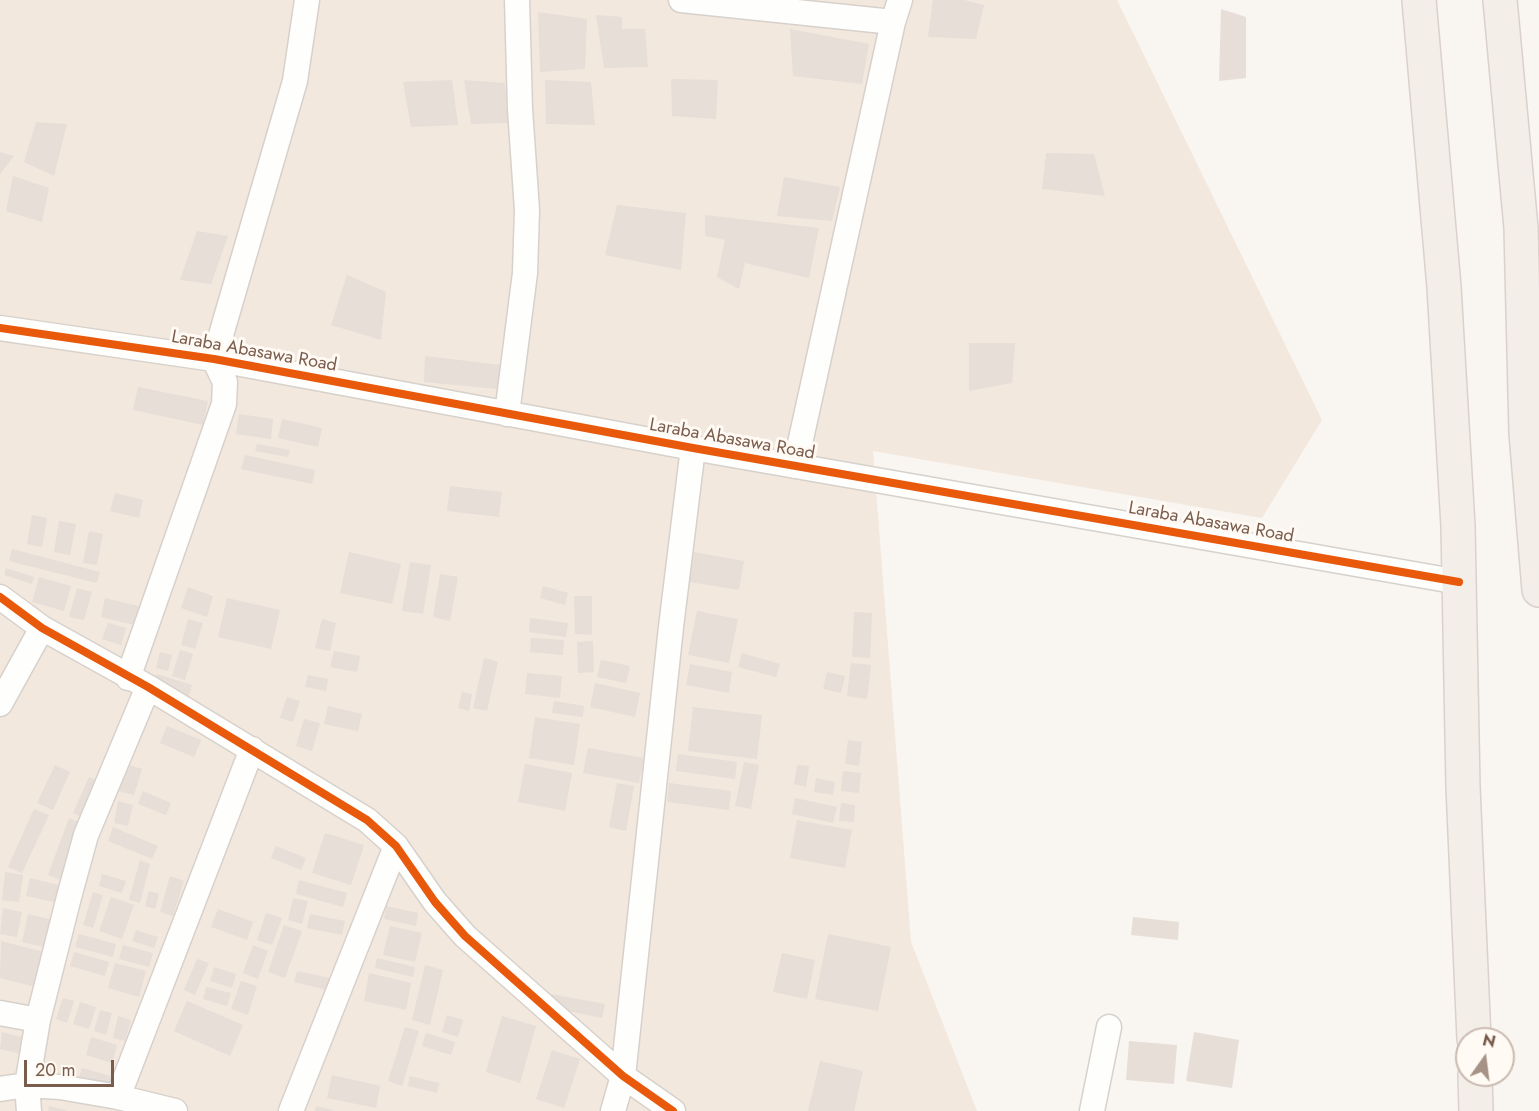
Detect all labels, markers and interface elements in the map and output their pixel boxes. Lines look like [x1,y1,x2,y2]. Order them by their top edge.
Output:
street label: Laraba Abasawa Road [170,327,338,377]
street label: Laraba Abasawa Road [648,415,816,465]
street label: Laraba Abasawa Road [1127,498,1295,548]
north arrow [1455,1027,1515,1087]
text: N [1480,1028,1498,1054]
scale bar [27,1048,117,1086]
text: 20 m [35,1057,75,1083]

